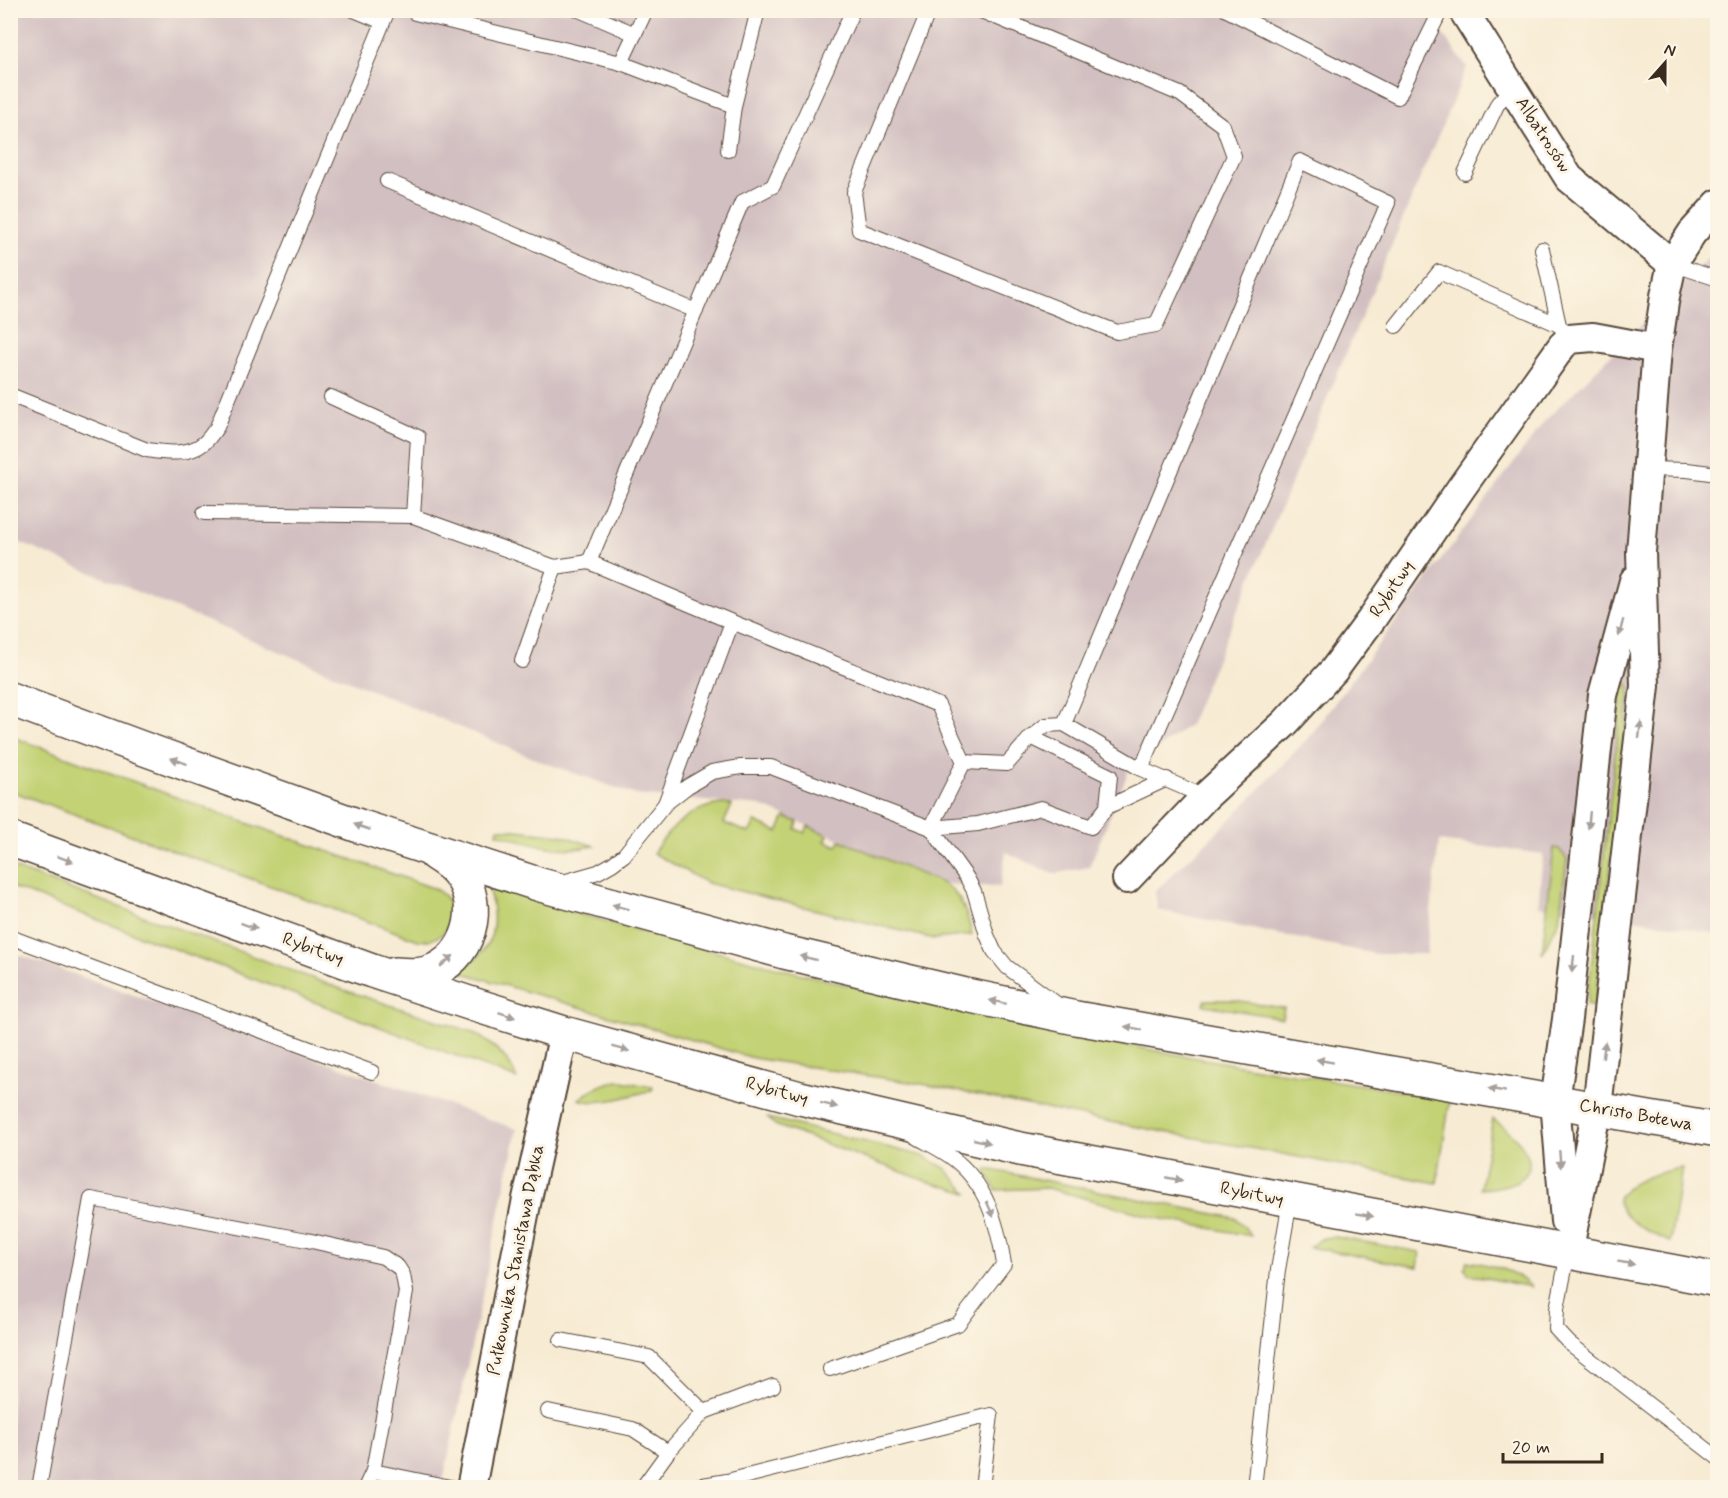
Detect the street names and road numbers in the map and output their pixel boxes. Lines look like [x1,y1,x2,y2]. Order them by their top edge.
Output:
street label: Albatrosów [1510,92,1576,178]
street label: Rybitwy [1364,556,1420,622]
street label: Rybitwy [279,927,347,971]
street label: Rybitwy [743,1071,811,1111]
street label: Christo Botewa [1577,1093,1695,1137]
street label: Pułkownika Stanisława Dąbka [482,1143,550,1377]
street label: Rybitwy [1218,1176,1286,1212]

